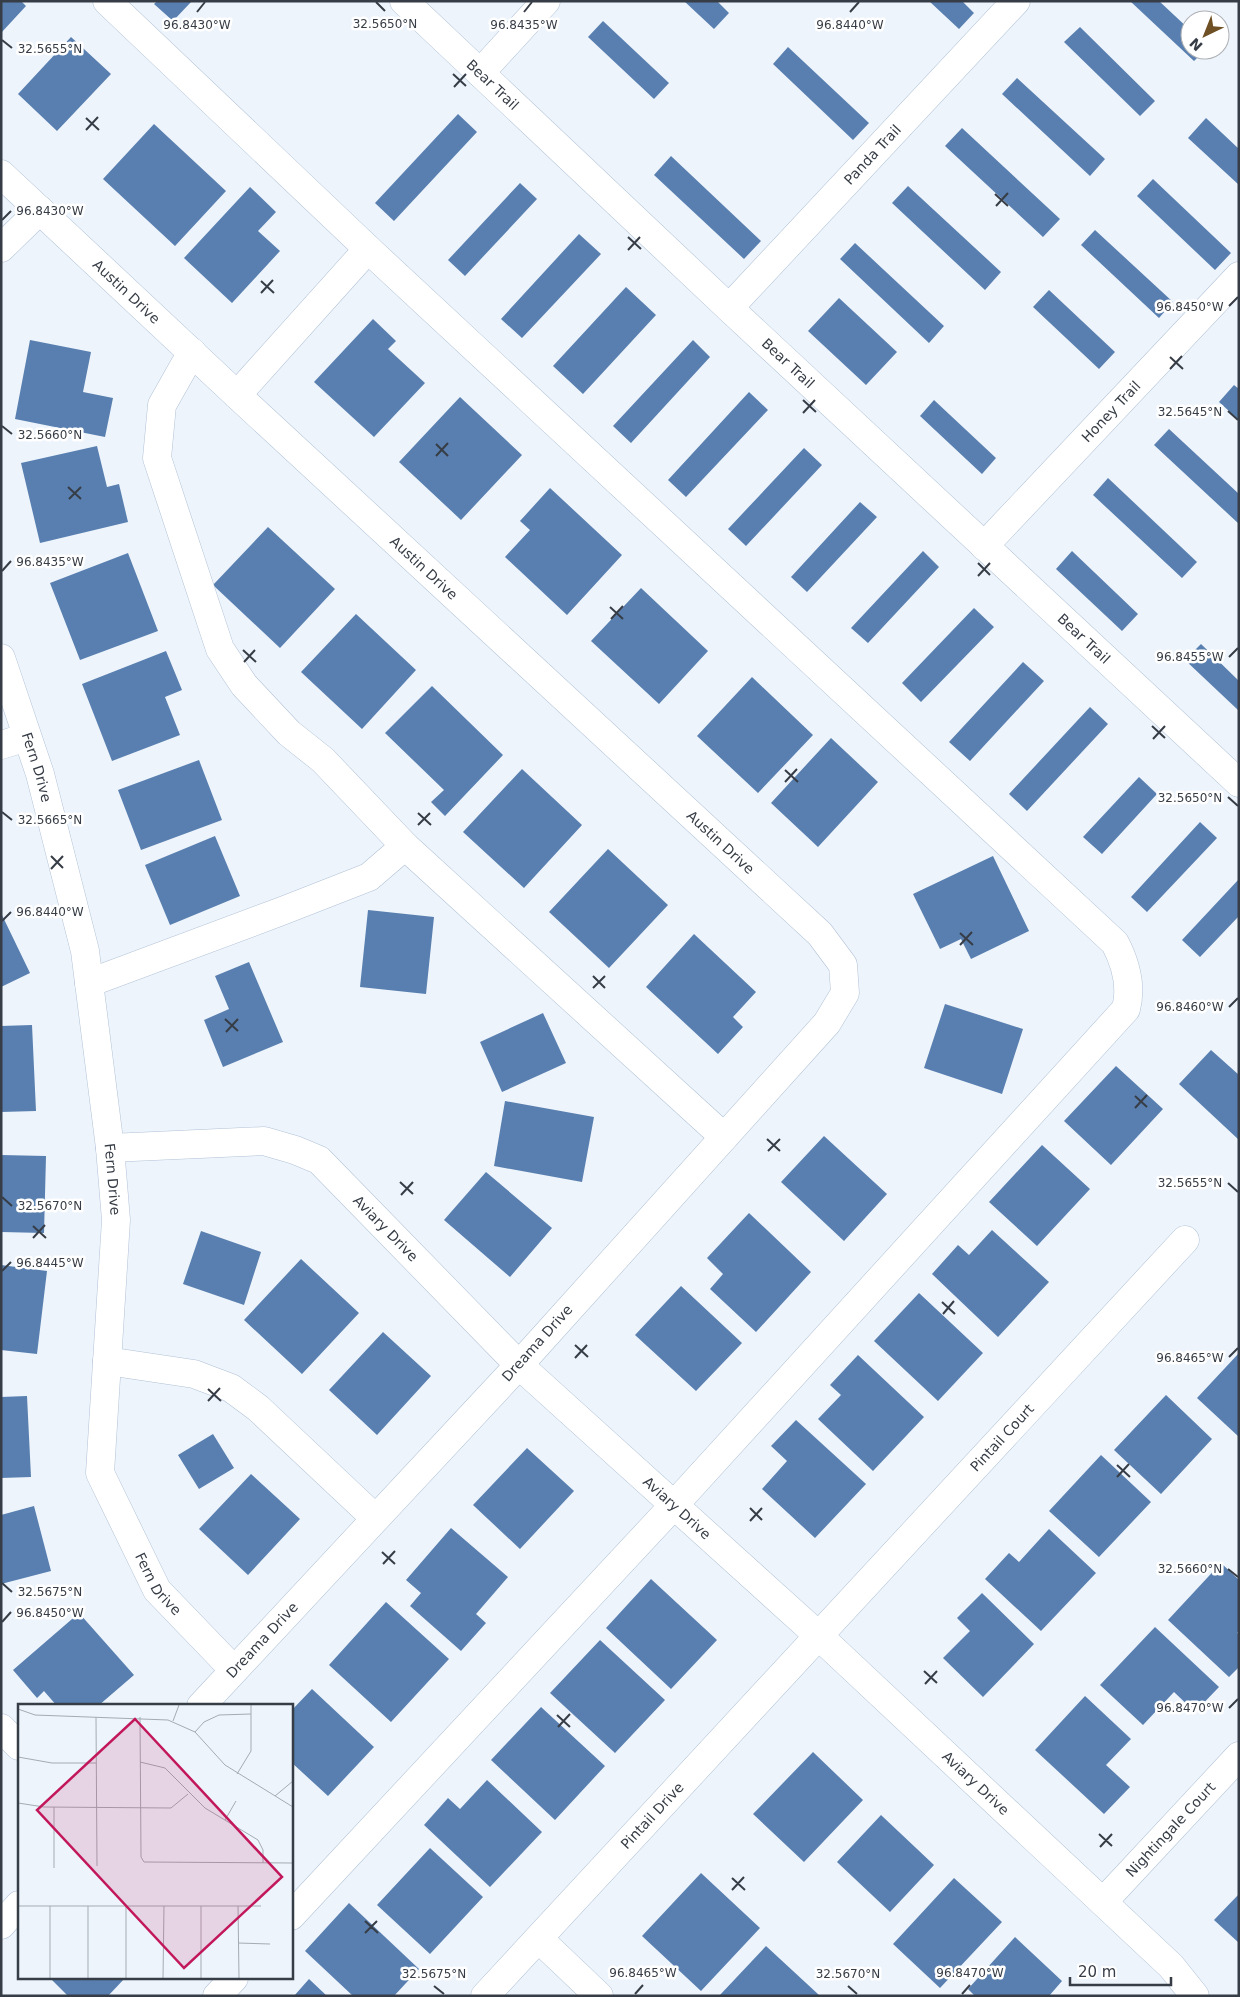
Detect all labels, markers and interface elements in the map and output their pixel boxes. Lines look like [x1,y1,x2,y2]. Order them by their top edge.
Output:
north arrow [1180,10,1230,60]
text: 32.5650°N [353,17,417,31]
text: 96.8430°W [163,18,231,32]
text: 96.8435°W [490,18,558,32]
text: 96.8440°W [816,18,884,32]
text: N [1186,35,1206,54]
text: 32.5655°N [18,42,82,56]
street label: Bear Trail [463,56,522,113]
street label: Panda Trail [841,121,904,188]
text: 96.8430°W [16,204,84,218]
street label: Austin Drive [90,256,163,327]
text: 96.8450°W [1156,300,1224,314]
street label: Bear Trail [759,335,818,391]
street label: Honey Trail [1078,378,1144,445]
text: 32.5645°N [1158,405,1222,419]
text: 32.5660°N [18,428,82,442]
street label: Austin Drive [387,533,461,603]
text: 96.8435°W [16,555,84,569]
street label: Bear Trail [1054,610,1113,667]
text: 96.8455°W [1156,650,1224,664]
street label: Fern Drive [19,730,55,804]
text: 32.5650°N [1158,791,1222,805]
street label: Austin Drive [684,807,758,877]
text: 32.5665°N [18,813,82,827]
text: 96.8440°W [16,905,84,919]
text: 96.8460°W [1156,1000,1224,1014]
street label: Fern Drive [101,1142,124,1216]
text: 32.5655°N [1158,1176,1222,1190]
street label: Aviary Drive [350,1192,421,1265]
text: 32.5670°N [18,1199,82,1213]
text: 96.8445°W [16,1256,84,1270]
street label: Dreama Drive [498,1301,576,1385]
text: 96.8465°W [1156,1351,1224,1365]
street label: Pintail Court [967,1400,1037,1474]
street label: Aviary Drive [640,1473,714,1542]
street label: Fern Drive [132,1550,185,1618]
text: 32.5660°N [1158,1562,1222,1576]
text: 32.5675°N [18,1585,82,1599]
street label: Dreama Drive [223,1599,301,1681]
text: 96.8450°W [16,1606,84,1620]
text: 96.8470°W [1156,1701,1224,1715]
inset map [18,1704,292,1980]
street label: Aviary Drive [939,1748,1012,1818]
street label: Pintail Drive [618,1779,687,1852]
street label: Nightingale Court [1123,1779,1219,1880]
scale bar [1070,1954,1171,1986]
text: 20 m [1078,1963,1116,1981]
text: 96.8465°W [609,1966,677,1980]
text: 96.8470°W [936,1966,1004,1980]
text: 32.5675°N [402,1967,466,1981]
text: 32.5670°N [816,1967,880,1981]

